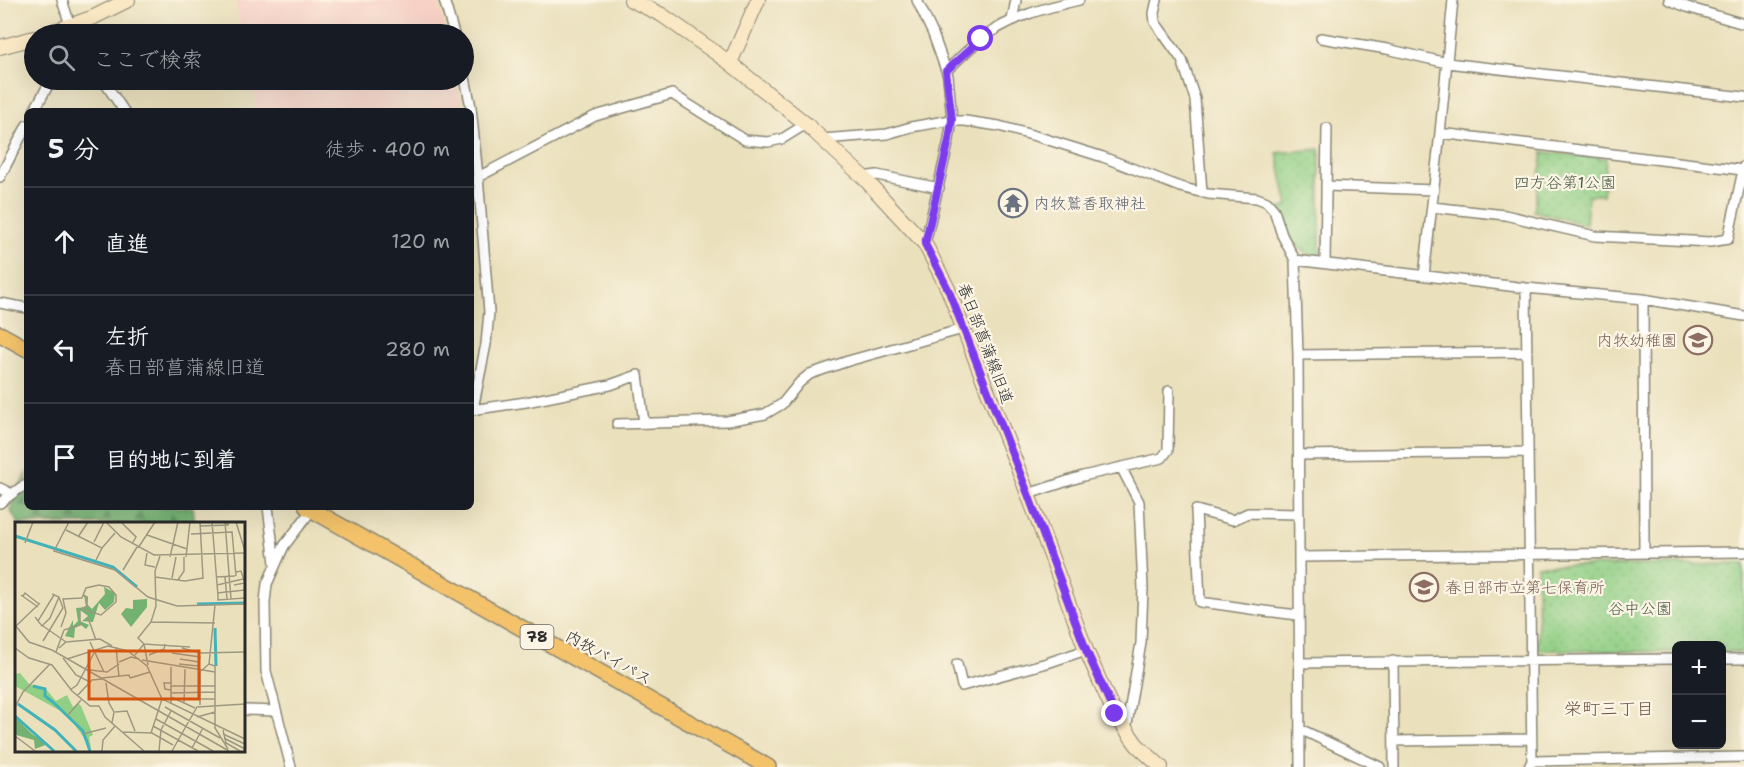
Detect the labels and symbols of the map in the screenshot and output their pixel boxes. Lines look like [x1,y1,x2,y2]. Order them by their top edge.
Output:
route start [967,25,993,51]
park label: 四方谷第1公園 [1514,172,1616,193]
temple icon: 内牧鷲香取神社 [997,187,1029,219]
place label: 内牧鷲香取神社 [1034,193,1146,214]
street label: 春日部菖蒲線旧道 [953,280,1018,407]
school or university icon: 内牧幼稚園 [1682,324,1714,356]
place label: 内牧幼稚園 [1597,330,1677,351]
inset map [15,522,244,752]
school or university icon: 春日部市立第七保育所 [1408,571,1440,603]
place label: 春日部市立第七保育所 [1445,577,1605,598]
park label: 谷中公園 [1608,598,1672,619]
road number: 78 [520,625,554,649]
street label: 内牧バイパス [562,625,656,690]
district label: 栄町三丁目 [1564,697,1654,721]
route end [1101,700,1127,726]

